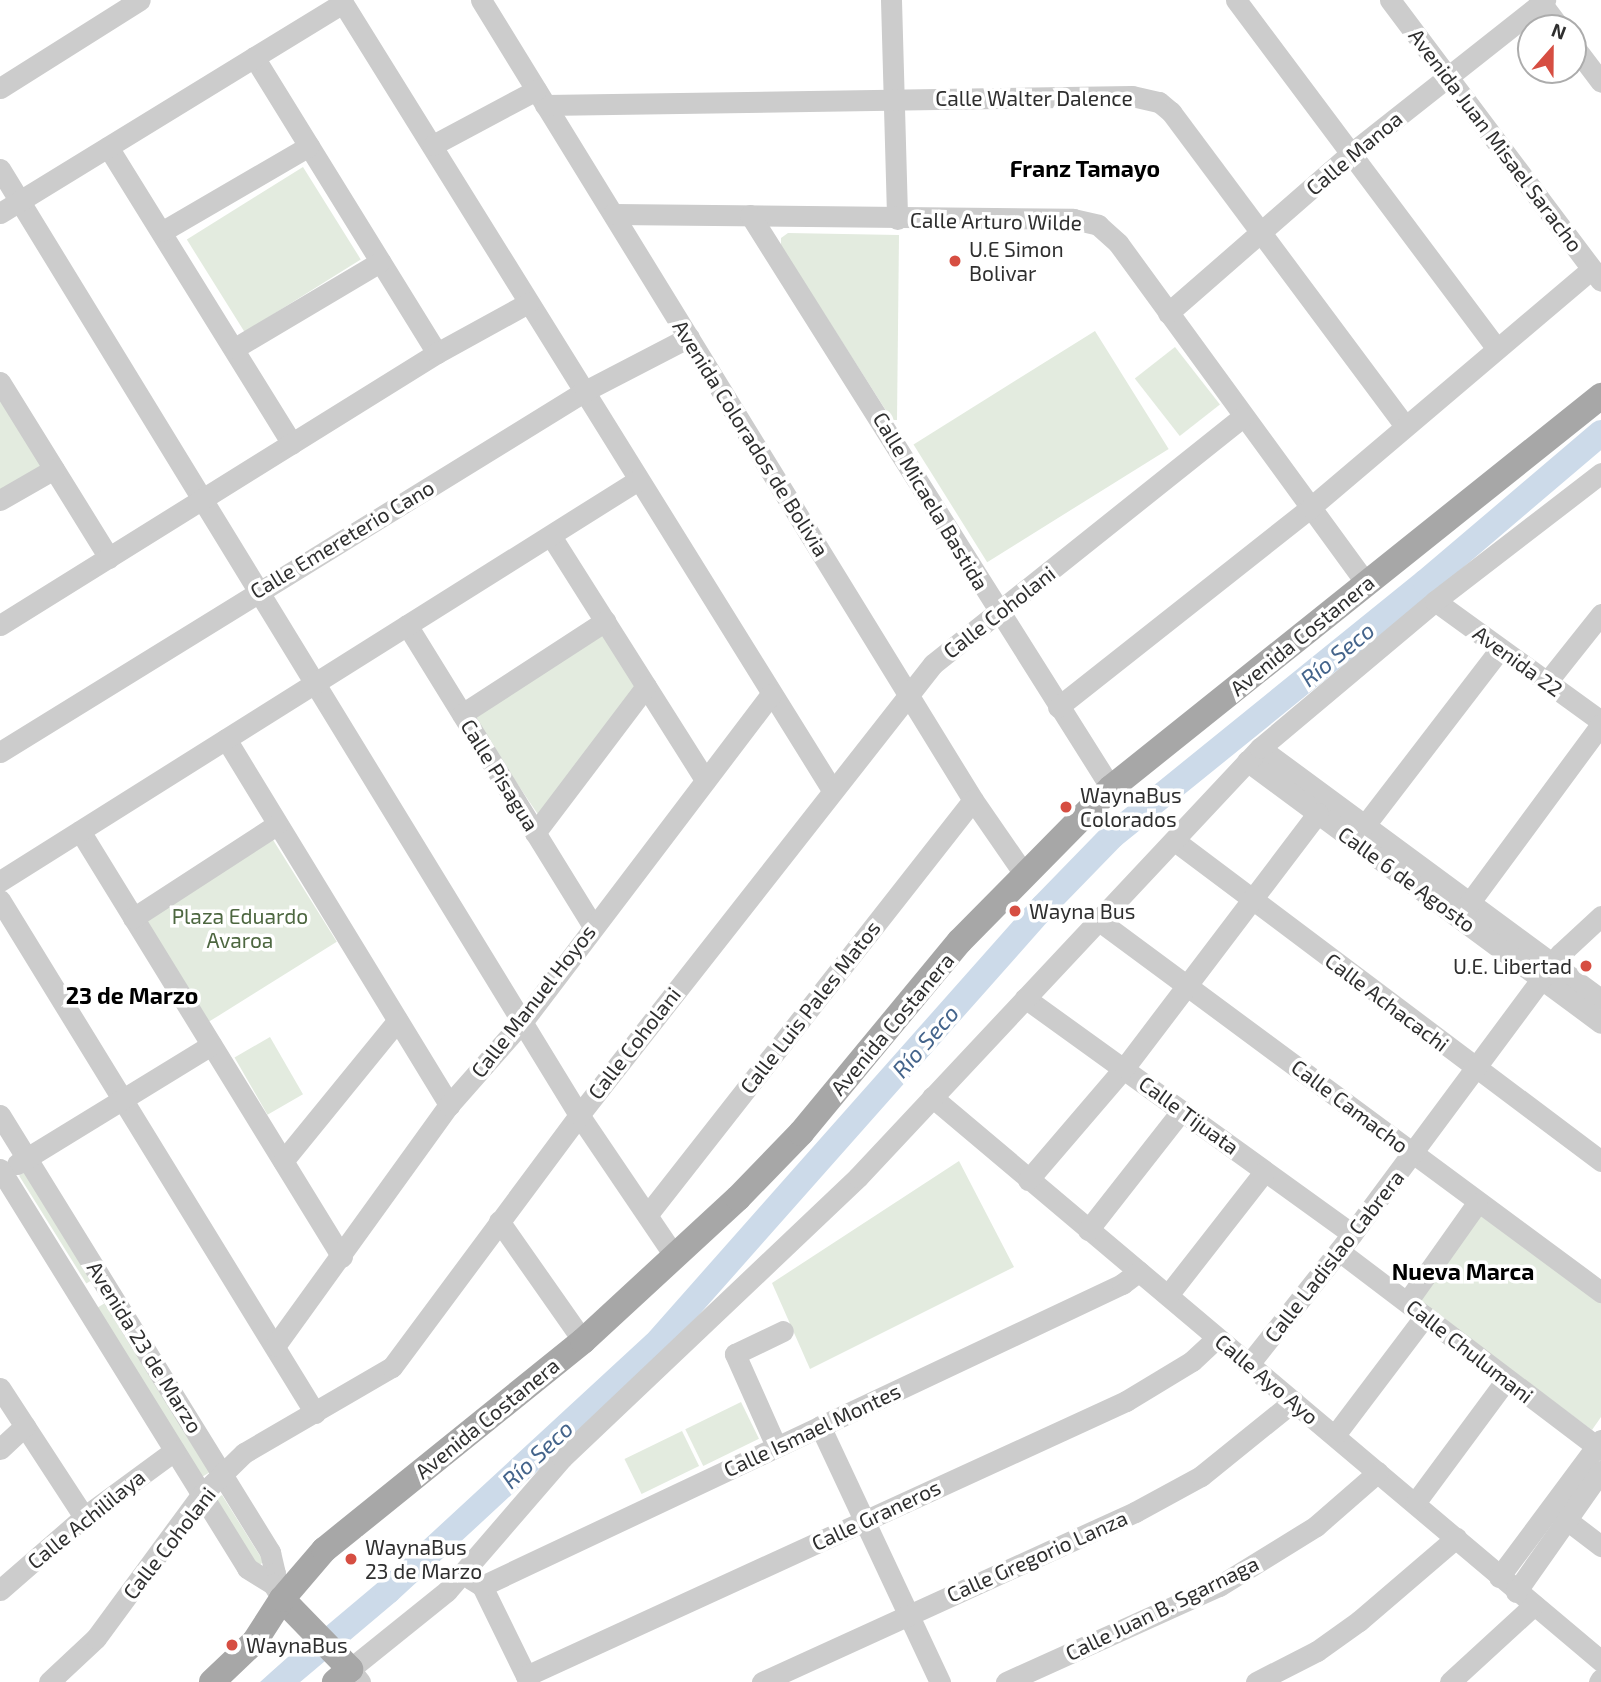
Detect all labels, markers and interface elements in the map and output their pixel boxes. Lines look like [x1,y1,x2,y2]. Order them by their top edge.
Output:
north arrow [1517,14,1587,84]
text: N [1548,18,1570,44]
street label: Avenida Juan Misael Saracho [1404,23,1588,257]
street label: Calle Walter Dalence [935,85,1133,111]
street label: Calle Manoa [1301,106,1407,200]
district label: Franz Tamayo [1010,154,1160,182]
street label: Calle Arturo Wilde [909,207,1083,235]
place label: U.E Simon Bolivar [969,236,1064,286]
marker: U.E Simon Bolivar [947,253,963,269]
street label: Avenida Colorados de Bolivia [668,315,834,561]
street label: Calle Micaela Bastida [868,407,994,595]
street label: Calle Emereterio Cano [246,474,438,604]
street label: Calle Coholani [938,560,1060,664]
street label: Avenida Costanera [1225,569,1379,701]
water label: Río Seco [1294,616,1380,692]
street label: Avenida 22 [1468,620,1568,702]
street label: Calle Pisagua [456,714,544,836]
place label: WaynaBus Colorados [1080,782,1182,832]
marker: WaynaBus Colorados [1058,799,1074,815]
street label: Calle 6 de Agosto [1333,821,1481,937]
place label: Wayna Bus [1029,898,1135,924]
park label: Plaza Eduardo Avaroa [172,903,308,953]
marker: Wayna Bus [1007,903,1023,919]
street label: Calle Luis Pales Matos [735,916,885,1098]
street label: Calle Manuel Hoyos [465,919,601,1083]
street label: Calle Achacachi [1320,947,1454,1057]
street label: Avenida Costanera [825,948,959,1100]
place label: U.E. Libertad [1453,953,1572,979]
marker: U.E. Libertad [1578,958,1594,974]
district label: 23 de Marzo [66,981,198,1009]
street label: Calle Coholani [582,982,686,1104]
water label: Río Seco [886,999,964,1083]
street label: Calle Camacho [1287,1054,1413,1158]
street label: Calle Tijuata [1134,1070,1244,1160]
street label: Calle Ladislao Cabrera [1259,1165,1409,1347]
street label: Avenida 23 de Marzo [82,1256,208,1438]
district label: Nueva Marca [1392,1257,1534,1285]
street label: Calle Chulumani [1402,1294,1538,1408]
street label: Calle Ayo Ayo [1210,1328,1324,1430]
street label: Avenida Costanera [410,1352,564,1484]
street label: Calle Ismael Montes [719,1378,905,1482]
water label: Río Seco [496,1414,578,1494]
street label: Calle Achililaya [22,1464,150,1574]
street label: Calle Graneros [808,1474,944,1556]
street label: Calle Coholani [117,1482,221,1604]
street label: Calle Gregorio Lanza [943,1505,1131,1607]
place label: WaynaBus 23 de Marzo [365,1534,482,1584]
street label: Calle Juan B. Sgarnaga [1061,1550,1263,1666]
marker: WaynaBus 23 de Marzo [343,1551,359,1567]
place label: WaynaBus [246,1632,348,1658]
marker: WaynaBus [224,1637,240,1653]

